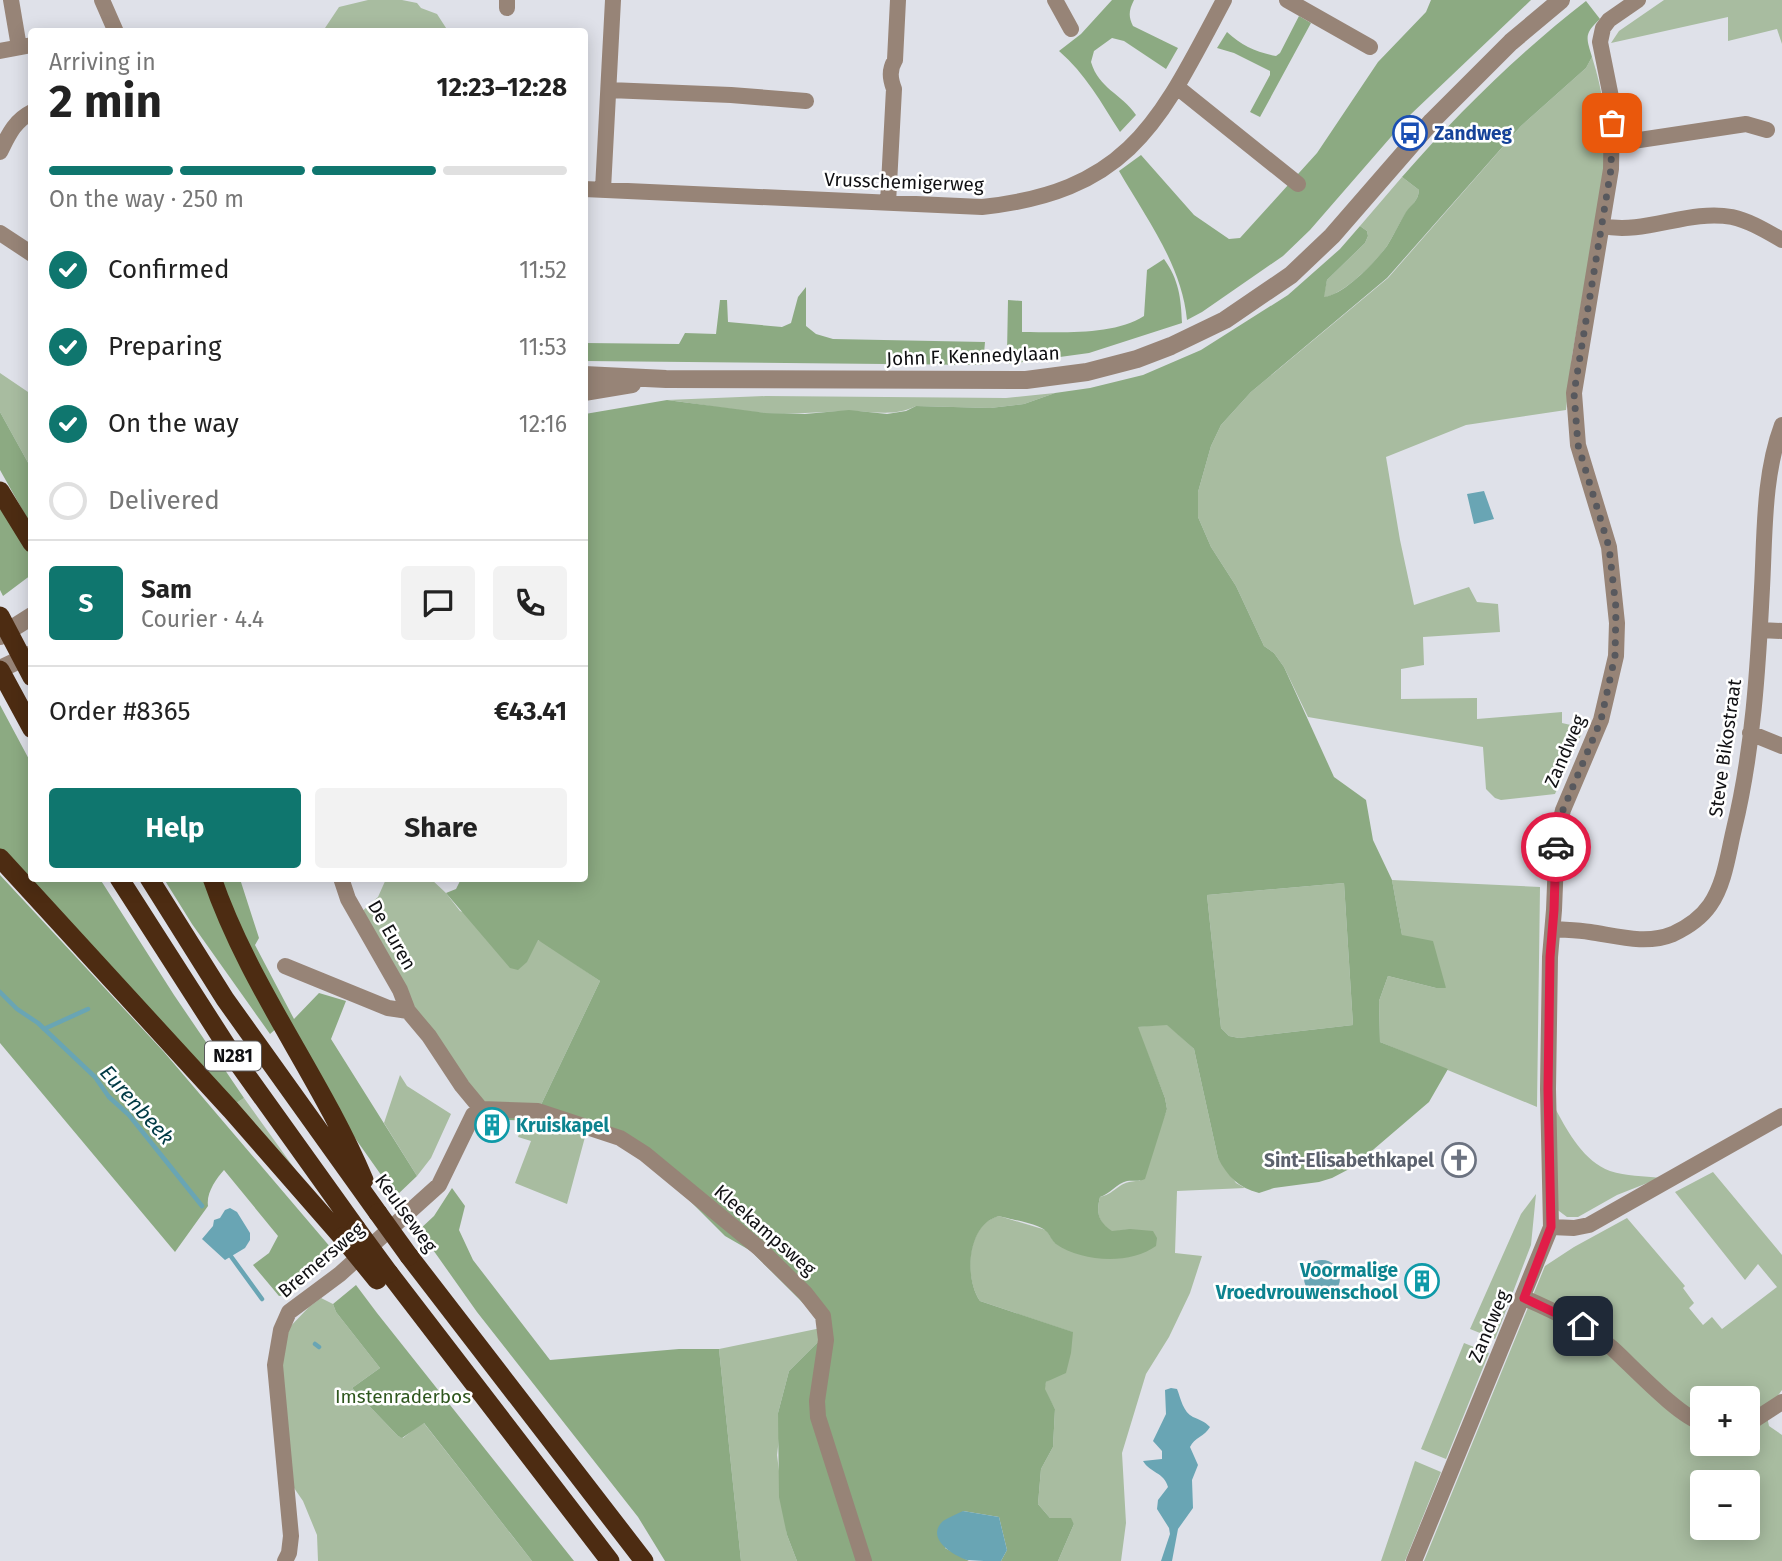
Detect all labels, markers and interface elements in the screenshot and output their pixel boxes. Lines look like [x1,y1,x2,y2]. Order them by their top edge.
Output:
text: Arriving in [49,48,156,76]
text: 12:23–12:28 [436,72,567,103]
text: 2 min [49,74,162,129]
pin [1582,93,1642,153]
icon: bag [1593,104,1631,142]
bus stop icon: Zandweg [1391,114,1429,152]
place label: Zandweg [1434,122,1513,145]
street label: Vrusschemigerweg [824,168,984,196]
text: On the way · 250 m [49,185,244,213]
icon: check [49,251,87,289]
text: Confirmed [108,254,229,285]
text: 11:52 [519,256,567,284]
icon: check [49,328,87,366]
text: Preparing [108,331,221,362]
text: 11:53 [519,333,567,361]
street label: John F. Kennedylaan [886,341,1060,371]
icon: check [49,405,87,443]
text: On the way [108,408,239,439]
text: 12:16 [519,410,567,438]
text: Delivered [108,485,220,516]
button: chat [401,566,475,640]
button: phone [493,566,567,640]
text: Sam [141,574,192,605]
text: S [79,588,93,619]
text: Courier · 4.4 [141,605,264,633]
street label: Steve Bikostraat [1704,677,1746,819]
text: Order #8365 [49,696,190,727]
text: €43.41 [494,696,567,727]
street label: Zandweg [1540,711,1591,791]
button: Help [49,788,301,868]
button: Share [315,788,567,868]
courier [1521,812,1591,882]
icon: car [1537,828,1575,866]
street label: De Euren [363,896,421,974]
road number: N281 [205,1042,261,1070]
water label: Eurenbeek [94,1060,180,1150]
building icon: Kruiskapel [473,1106,511,1144]
place label: Kruiskapel [516,1114,609,1137]
church icon: Sint-Elisabethkapel [1440,1141,1478,1179]
place label: Sint-Elisabethkapel [1264,1149,1434,1172]
street label: Keulseweg [370,1169,442,1257]
street label: Kleekampsweg [709,1180,821,1281]
street label: Bremersweg [273,1217,369,1303]
place label: Voormalige Vroedvrouwenschool [1215,1259,1398,1304]
building icon: Voormalige Vroedvrouwenschool [1403,1262,1441,1300]
street label: Zandweg [1464,1286,1515,1366]
pin [1553,1296,1613,1356]
icon: home [1564,1307,1602,1345]
park label: Imstenraderbos [335,1385,471,1408]
map controls [1690,1386,1760,1540]
button: + [1690,1386,1760,1456]
button: − [1690,1470,1760,1540]

